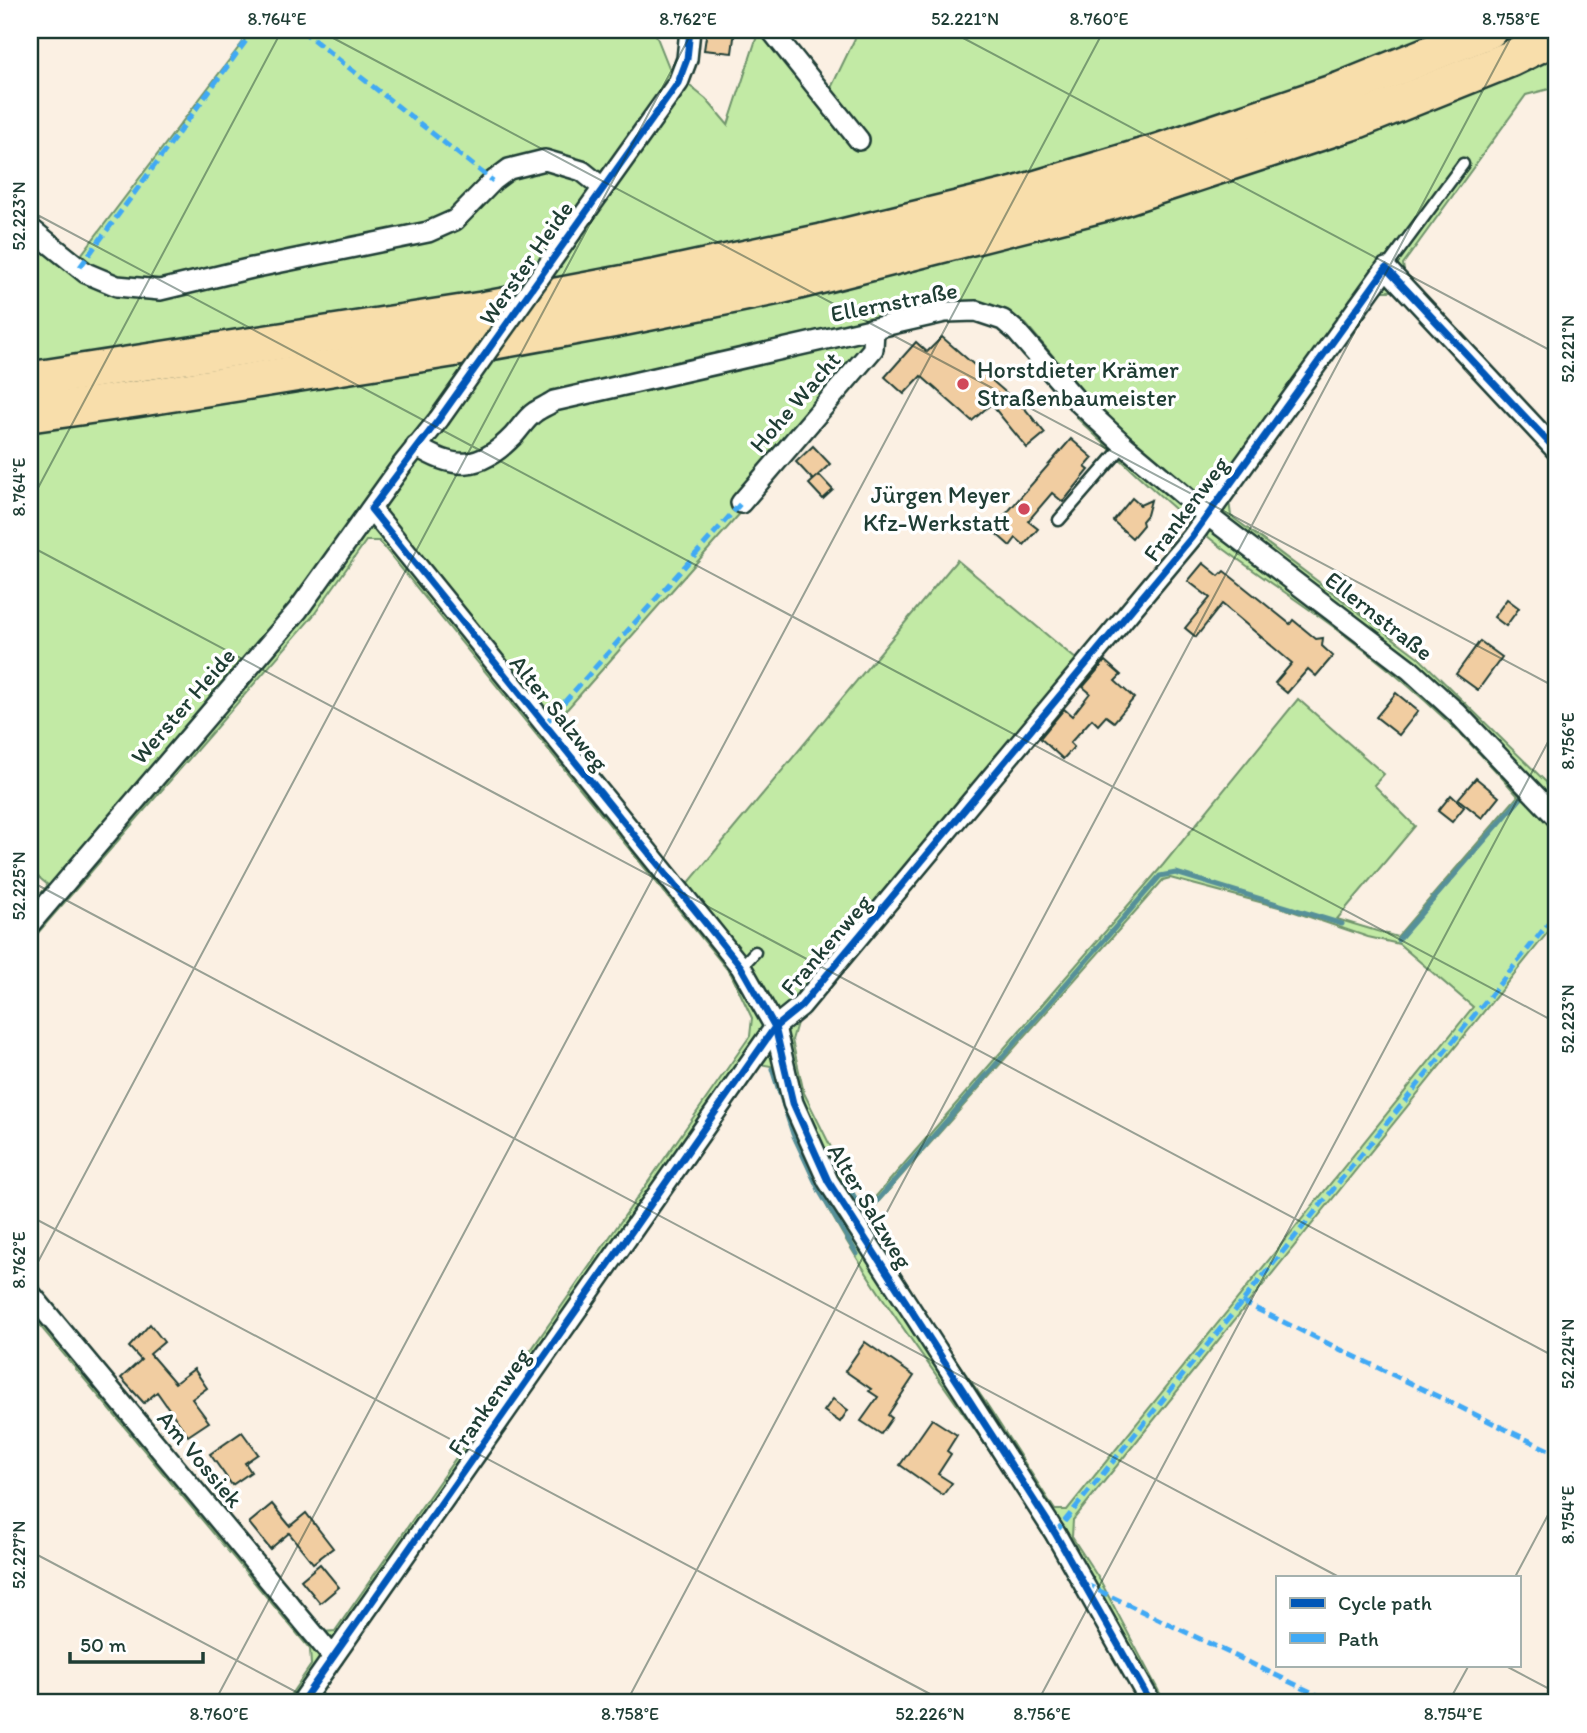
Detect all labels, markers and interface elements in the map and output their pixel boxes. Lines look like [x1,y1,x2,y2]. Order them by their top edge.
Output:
text: 8.764°E [248,8,306,30]
text: 8.762°E [659,8,717,30]
text: 52.221°N [931,8,999,30]
text: 8.760°E [1069,8,1129,30]
text: 8.758°E [1482,8,1540,30]
text: 52.223°N [8,181,30,251]
street label: Werster Heide [472,195,579,331]
street label: Ellernstraße [828,275,960,328]
text: 52.221°N [1557,315,1579,383]
street label: Hohe Wacht [743,345,846,458]
place label: Horstdieter Krämer Straßenbaumeister [977,355,1179,412]
marker: Horstdieter Krämer Straßenbaumeister [955,376,971,392]
street label: Frankenweg [1137,450,1235,567]
text: 8.764°E [8,458,30,516]
place label: Jürgen Meyer Kfz-Werkstatt [863,480,1010,537]
marker: Jürgen Meyer Kfz-Werkstatt [1016,501,1032,517]
street label: Ellernstraße [1320,565,1439,667]
street label: Werster Heide [124,641,241,770]
street label: Alter Salzweg [504,649,615,777]
text: 8.756°E [1557,712,1579,770]
text: 52.225°N [8,851,30,921]
street label: Frankenweg [774,888,878,1001]
text: 52.223°N [1557,984,1579,1054]
street label: Alter Salzweg [822,1138,919,1274]
text: 8.762°E [8,1231,30,1289]
text: 52.224°N [1557,1319,1579,1389]
street label: Frankenweg [441,1342,537,1461]
street label: Am Vossiek [151,1404,250,1514]
text: 8.754°E [1557,1486,1579,1544]
text: 52.227°N [8,1521,30,1589]
legend [1276,1576,1520,1666]
text: Cycle path [1338,1590,1432,1615]
scale bar [70,1621,203,1665]
text: Path [1338,1626,1379,1651]
text: 50 m [80,1632,127,1657]
text: 8.760°E [189,1703,249,1725]
text: 8.758°E [601,1703,659,1725]
text: 52.226°N [895,1703,965,1725]
text: 8.756°E [1013,1703,1071,1725]
text: 8.754°E [1424,1703,1482,1725]

